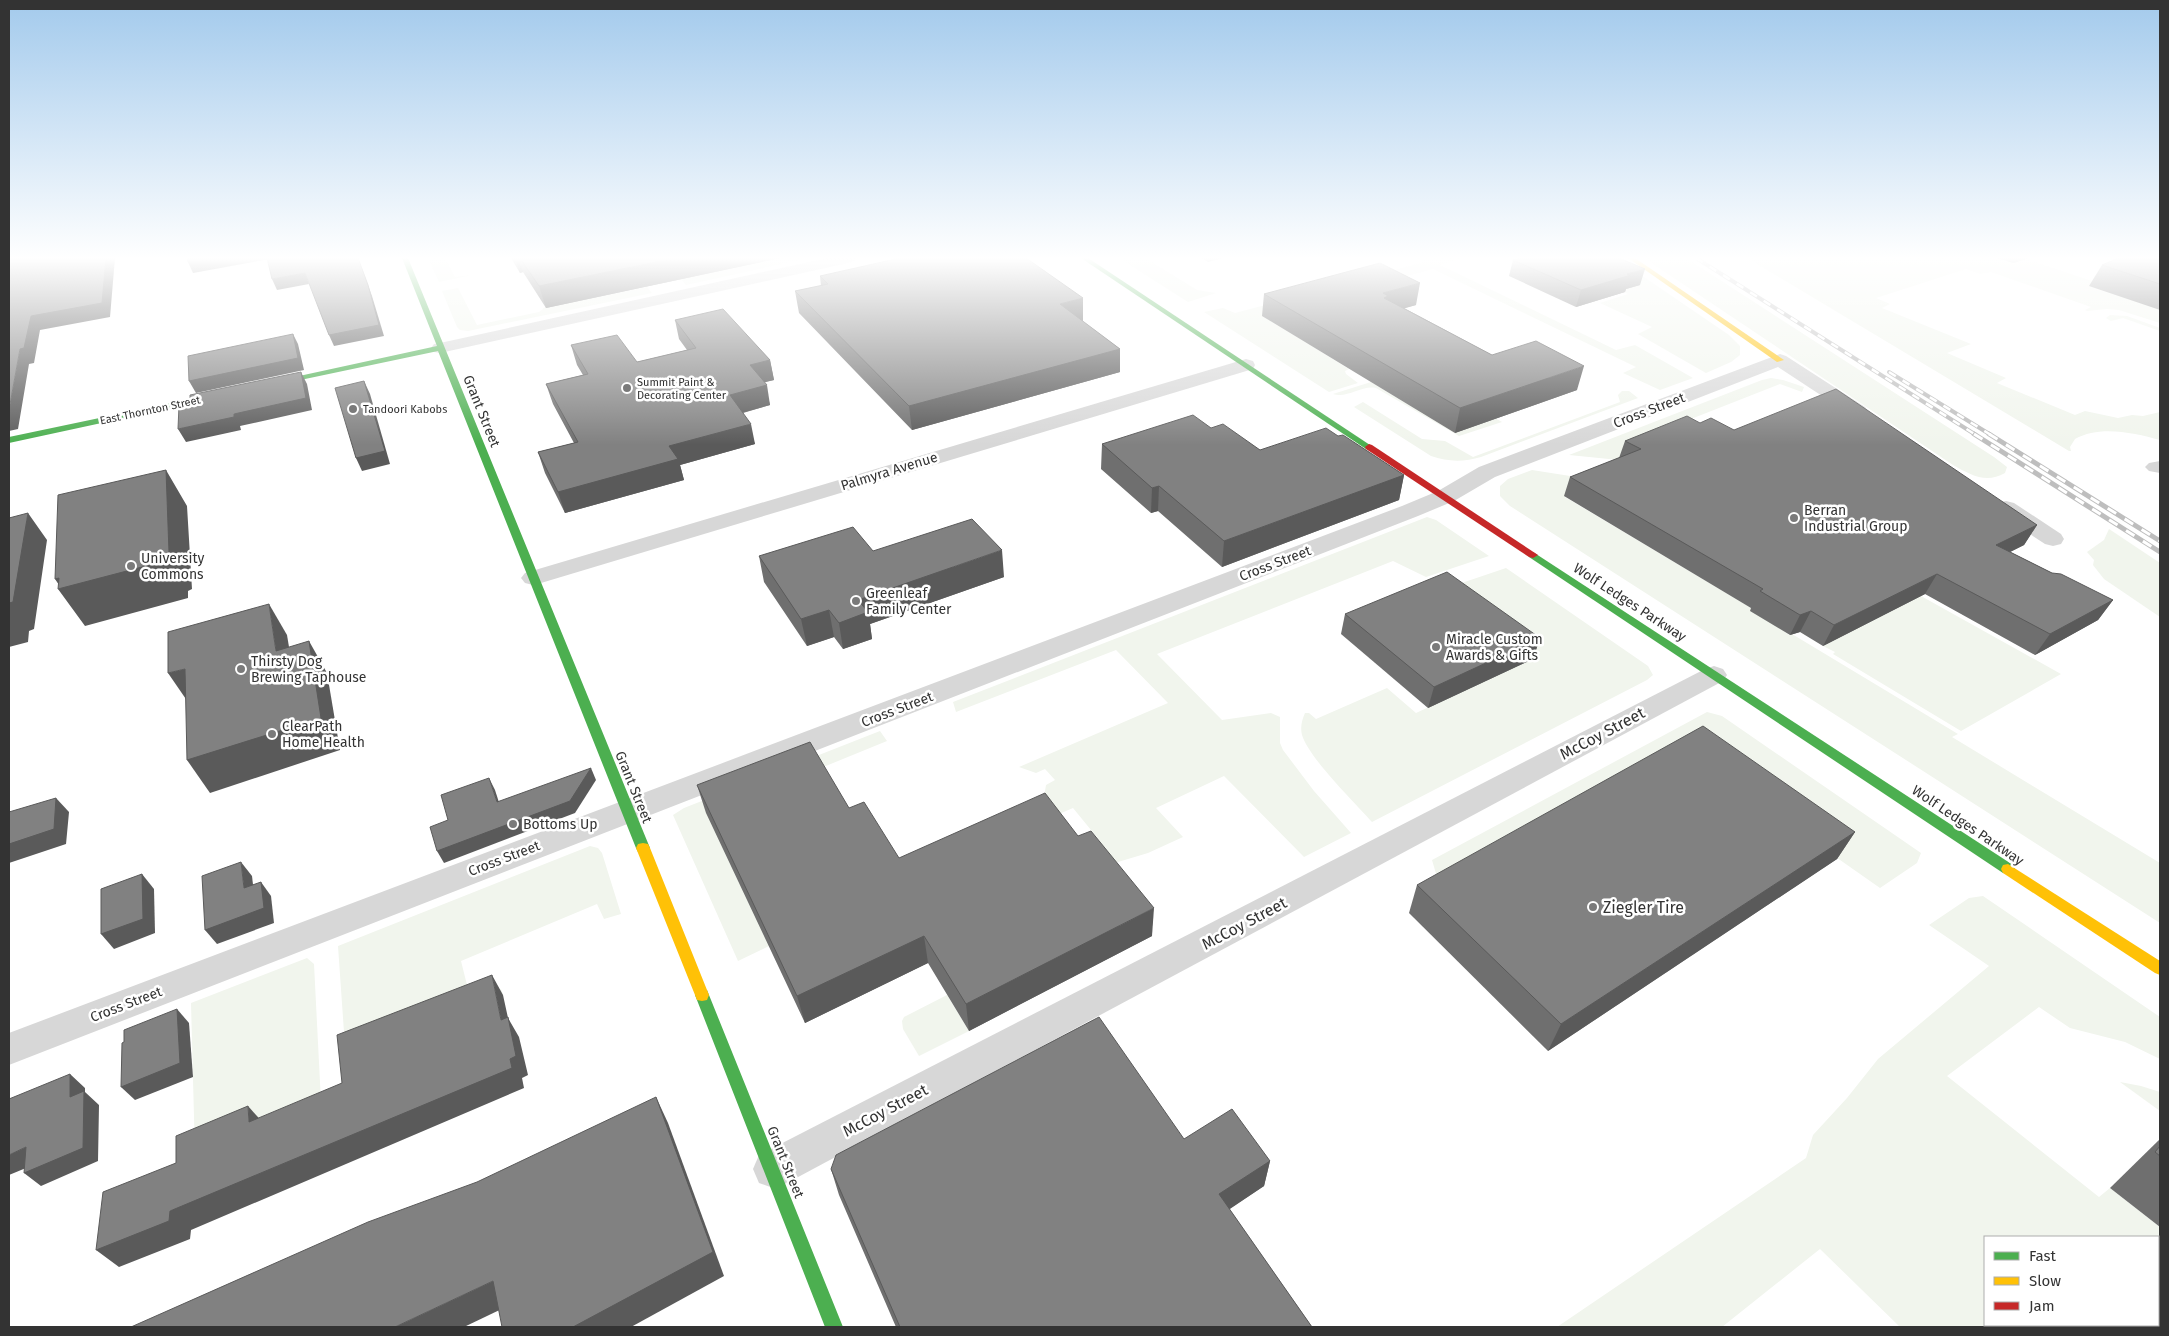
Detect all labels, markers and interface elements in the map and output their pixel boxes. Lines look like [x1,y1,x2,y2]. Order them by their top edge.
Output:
street label: Grant Street [459,373,504,451]
place label: Summit Paint & Decorating Center [637,376,727,402]
marker: Summit Paint & Decorating Center [621,382,633,394]
street label: Cross Street [1611,389,1688,432]
street label: East Thornton Street [99,393,202,427]
marker: Tandoori Kabobs [347,403,359,415]
place label: Tandoori Kabobs [363,403,447,416]
street label: Palmyra Avenue [839,449,940,494]
place label: Berran Industrial Group [1804,502,1908,535]
marker: Berran Industrial Group [1788,512,1800,524]
street label: Cross Street [1237,542,1314,585]
place label: University Commons [141,550,205,583]
marker: University Commons [125,560,137,572]
street label: Wolf Ledges Parkway [1570,560,1690,645]
place label: Greenleaf Family Center [866,585,952,618]
marker: Greenleaf Family Center [850,595,862,607]
place label: Miracle Custom Awards & Gifts [1446,631,1543,664]
marker: Miracle Custom Awards & Gifts [1430,641,1442,653]
place label: Thirsty Dog Brewing Taphouse [251,653,366,686]
marker: Thirsty Dog Brewing Taphouse [235,663,247,675]
street label: Cross Street [859,688,936,731]
street label: McCoy Street [1556,703,1648,764]
place label: ClearPath Home Health [282,718,365,751]
marker: ClearPath Home Health [266,728,278,740]
street label: Grant Street [611,749,656,827]
street label: Wolf Ledges Parkway [1909,782,2027,869]
place label: Bottoms Up [523,816,598,833]
marker: Bottoms Up [507,818,519,830]
street label: Cross Street [466,837,543,880]
street label: McCoy Street [1198,893,1290,954]
place label: Ziegler Tire [1603,898,1684,917]
marker: Ziegler Tire [1587,901,1599,913]
street label: Cross Street [88,983,165,1026]
street label: McCoy Street [839,1080,931,1141]
street label: Grant Street [763,1124,808,1202]
legend [1984,1236,2159,1326]
text: Fast [2029,1247,2056,1265]
text: Slow [2029,1272,2061,1290]
text: Jam [2029,1297,2055,1315]

